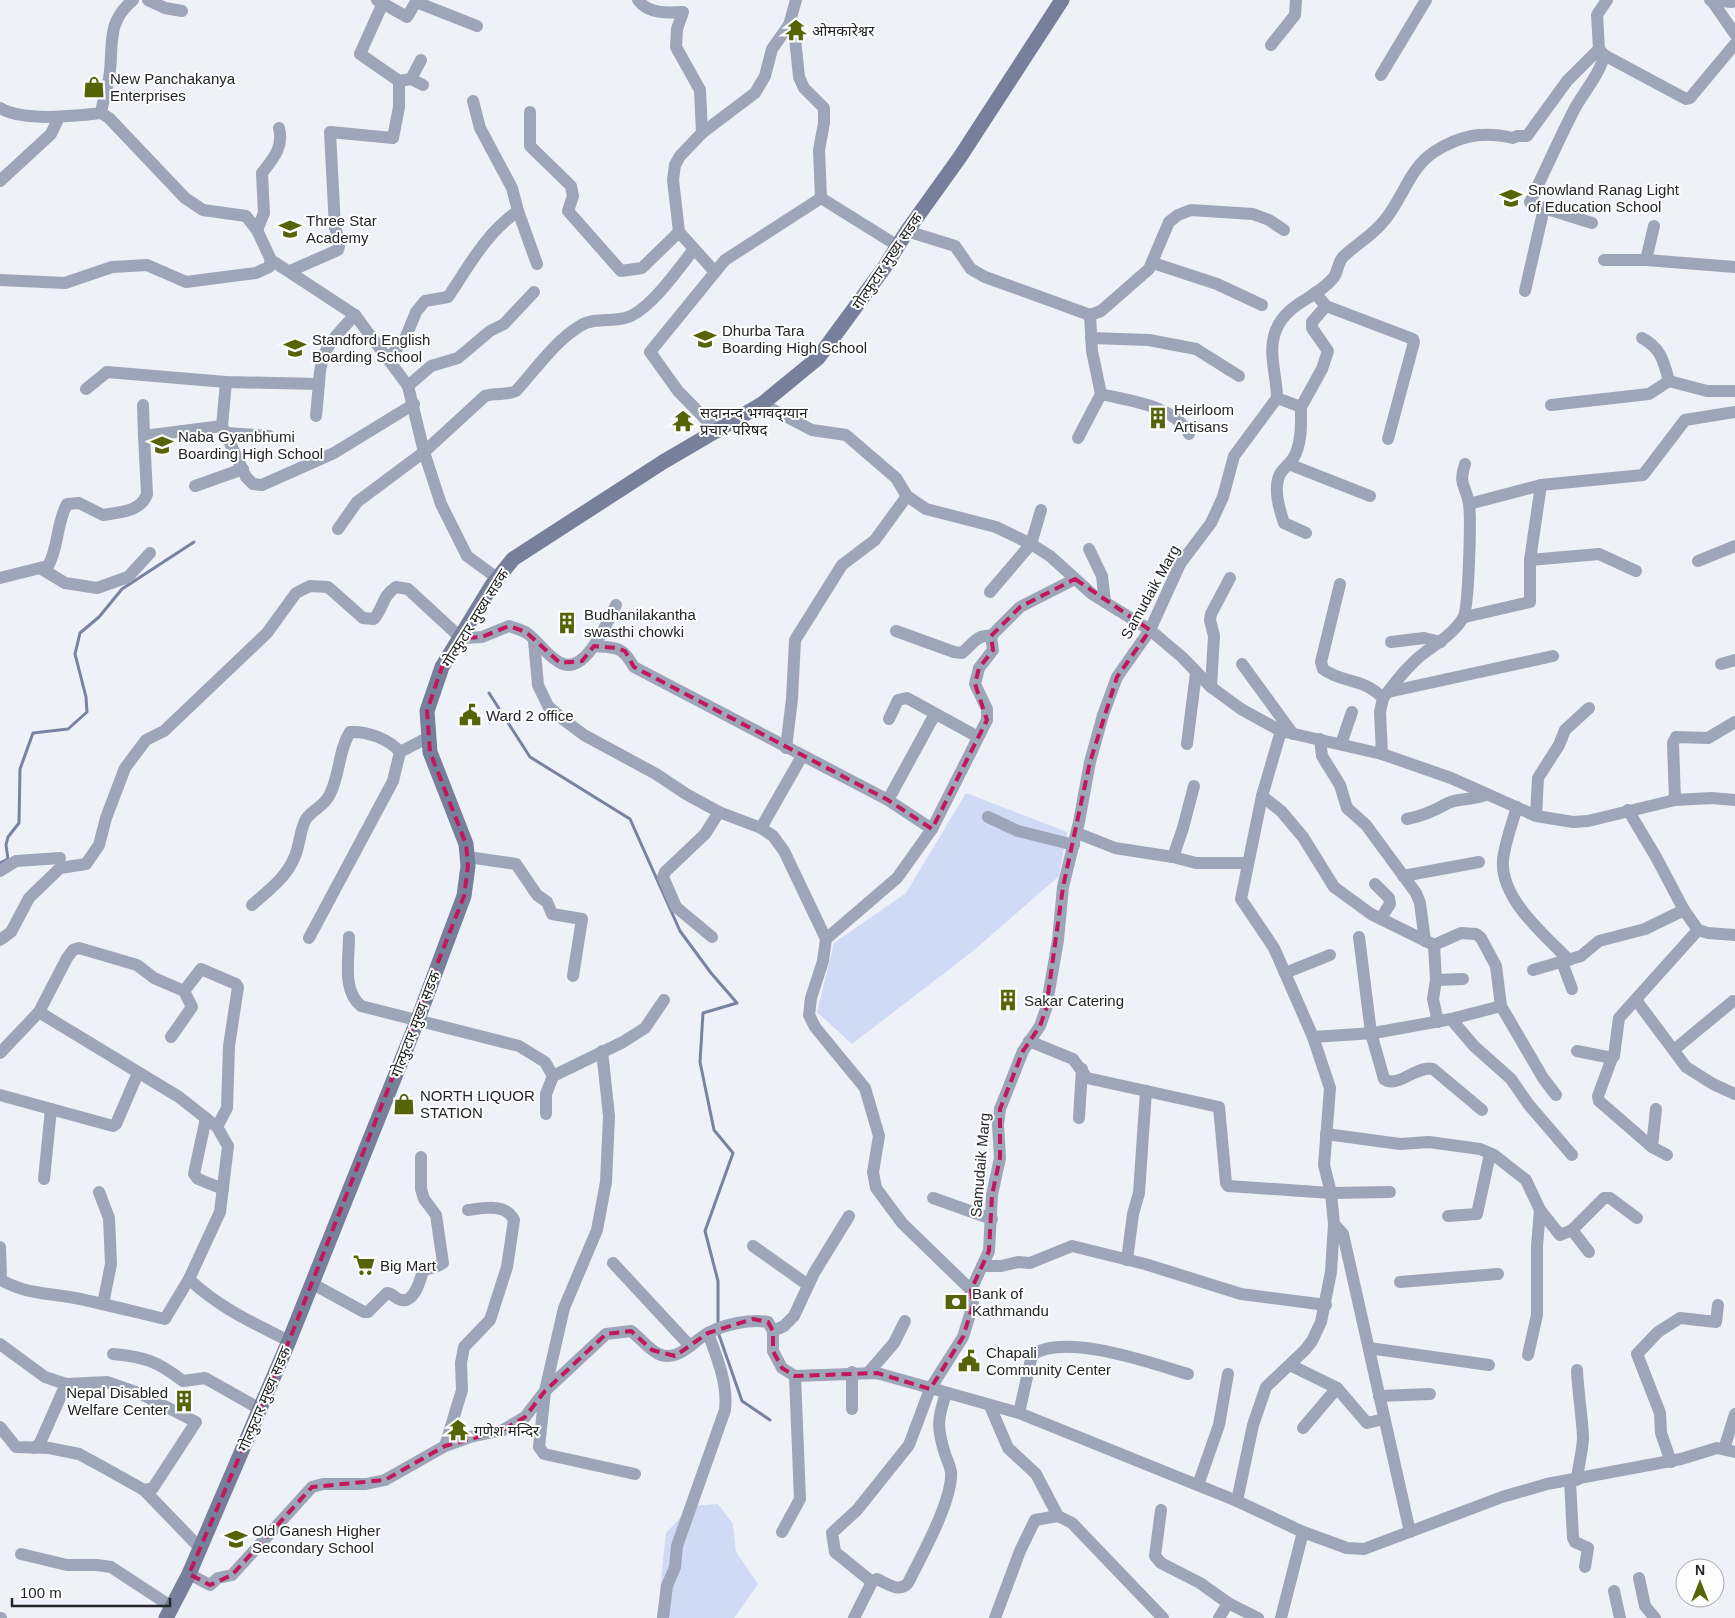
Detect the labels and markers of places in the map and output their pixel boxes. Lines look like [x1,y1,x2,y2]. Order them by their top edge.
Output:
temple icon: ओमकारेश्वर [783,17,809,43]
place label: ओमकारेश्वर [812,22,875,39]
place label: New Panchakanya Enterprises [110,70,236,104]
shop icon: New Panchakanya Enterprises [81,74,107,100]
place label: Snowland Ranag Light of Education School [1528,181,1680,215]
school or university icon: Snowland Ranag Light of Education School [1498,185,1524,211]
place label: Three Star Academy [306,212,377,246]
school or university icon: Three Star Academy [277,216,303,242]
place label: Dhurba Tara Boarding High School [722,322,867,356]
school or university icon: Dhurba Tara Boarding High School [692,326,718,352]
place label: Standford English Boarding School [312,331,430,365]
school or university icon: Standford English Boarding School [282,335,308,361]
place label: Heirloom Artisans [1174,401,1234,435]
place label: सदानन्द भगवद्ग्यान प्रचार परिषद [700,404,808,438]
building icon: Heirloom Artisans [1145,405,1171,431]
temple icon: सदानन्द भगवद्ग्यान प्रचार परिषद [670,408,696,434]
place label: Naba Gyanbhumi Boarding High School [178,428,323,462]
school or university icon: Naba Gyanbhumi Boarding High School [149,432,175,458]
place label: Budhanilakantha swasthi chowki [584,606,696,640]
building icon: Budhanilakantha swasthi chowki [554,610,580,636]
public building icon: Ward 2 office [457,702,483,728]
place label: Ward 2 office [486,707,574,724]
building icon: Sakar Catering [995,987,1021,1013]
place label: Sakar Catering [1024,992,1124,1009]
place label: NORTH LIQUOR STATION [420,1087,535,1121]
shop icon: NORTH LIQUOR STATION [391,1091,417,1117]
supermarket icon: Big Mart [351,1252,377,1278]
place label: Big Mart [380,1257,437,1274]
place label: Bank of Kathmandu [972,1285,1049,1319]
bank icon: Bank of Kathmandu [943,1289,969,1315]
place label: Chapali Community Center [986,1344,1111,1378]
public building icon: Chapali Community Center [956,1348,982,1374]
place label: Nepal Disabled Welfare Center [66,1384,168,1418]
building icon: Nepal Disabled Welfare Center [171,1388,197,1414]
temple icon: गणेश मन्दिर [445,1417,471,1443]
place label: गणेश मन्दिर [474,1422,540,1439]
place label: Old Ganesh Higher Secondary School [252,1522,380,1556]
school or university icon: Old Ganesh Higher Secondary School [223,1526,249,1552]

